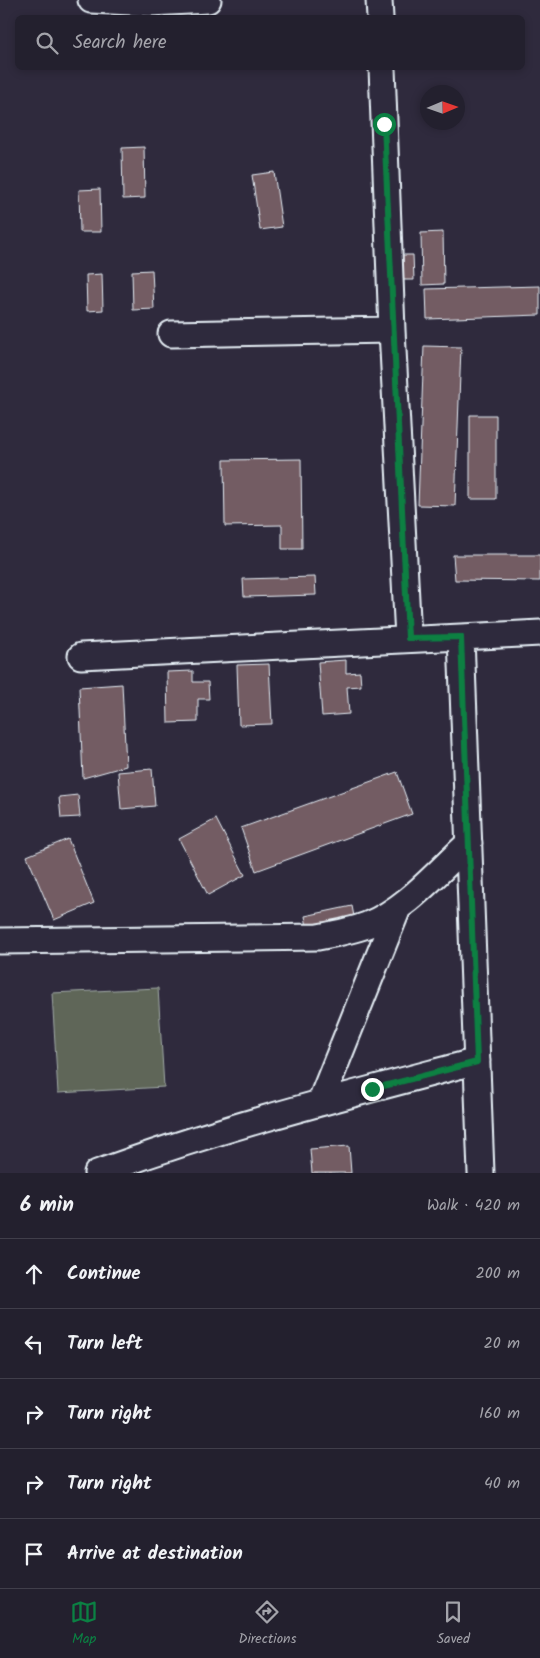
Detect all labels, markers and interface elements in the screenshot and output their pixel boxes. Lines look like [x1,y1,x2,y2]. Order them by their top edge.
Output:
search box [15,15,525,70]
text: Search here [73,28,167,58]
icon: search [33,29,61,57]
north arrow [420,85,465,130]
route start [373,113,396,136]
route end [361,1078,384,1101]
text: 6 min [20,1189,74,1222]
text: Walk · 420 m [427,1193,520,1218]
text: Continue [67,1259,140,1289]
icon: ahead [20,1260,48,1288]
text: 200 m [476,1261,520,1286]
text: Turn left [67,1329,142,1359]
icon: left [20,1330,48,1358]
text: 20 m [484,1331,520,1356]
text: Turn right [67,1399,152,1429]
icon: right [20,1400,48,1428]
text: 160 m [479,1401,520,1426]
text: Turn right [67,1469,152,1499]
icon: right [20,1470,48,1498]
text: 40 m [484,1471,520,1496]
text: Arrive at destination [67,1539,243,1569]
icon: arrive [20,1540,48,1568]
tab: Map [70,1598,98,1650]
tab: Directions [238,1598,296,1650]
tab: Saved [437,1598,470,1650]

